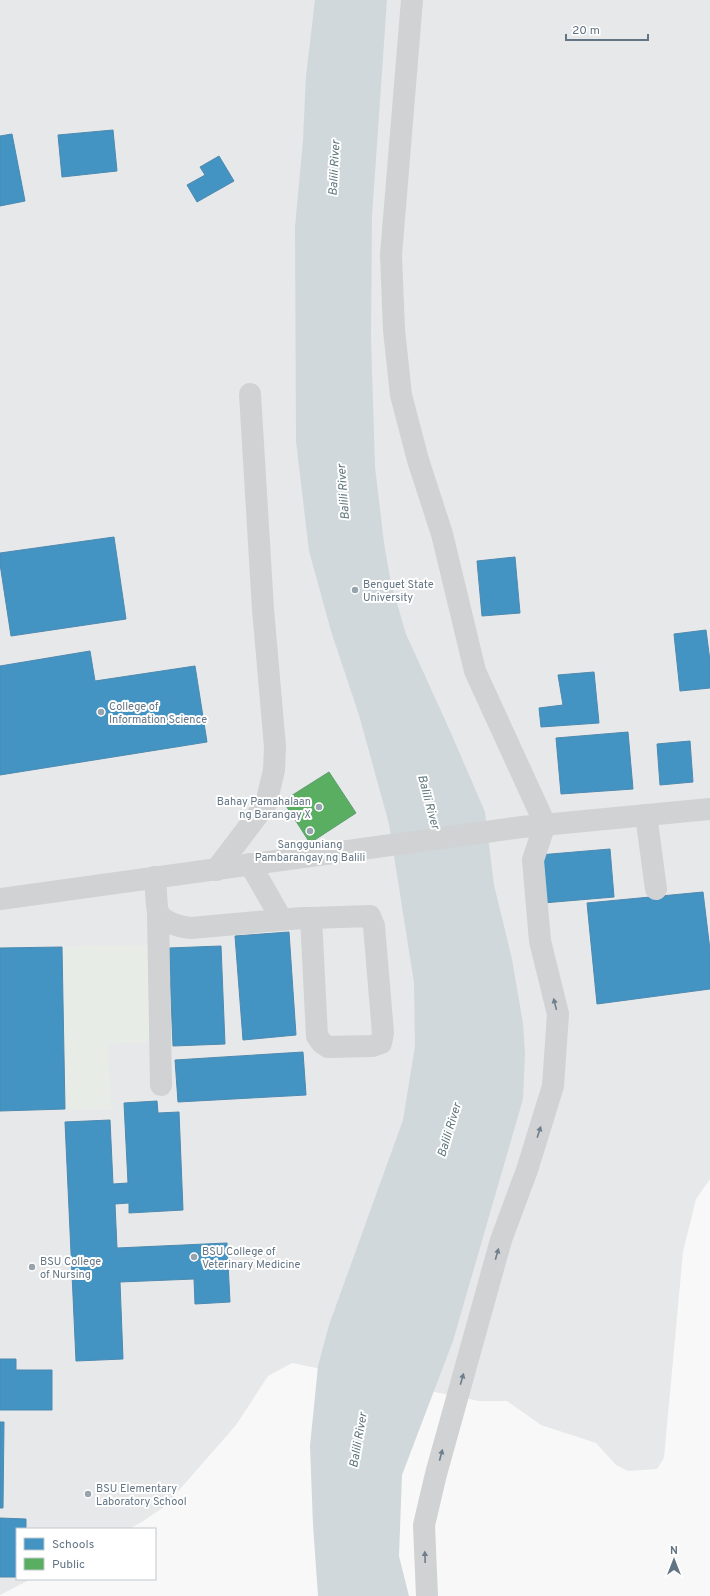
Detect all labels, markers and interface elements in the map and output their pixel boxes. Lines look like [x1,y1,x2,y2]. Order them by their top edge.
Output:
scale bar [566,16,648,42]
text: 20 m [572,23,600,39]
water label: Balili River [326,138,345,196]
water label: Balili River [334,462,354,520]
place label: Benguet State University [363,578,434,605]
marker: Benguet State University [350,585,360,595]
place label: College of Information Science [109,700,207,727]
marker: College of Information Science [96,707,106,717]
water label: Balili River [413,773,443,833]
place label: Bahay Pamahalaan ng Barangay X [217,795,311,822]
marker: Bahay Pamahalaan ng Barangay X [314,802,324,812]
marker: Sangguniang Pambarangay ng Balili [305,826,315,836]
place label: Sangguniang Pambarangay ng Balili [255,838,365,865]
one-way arrow [552,998,558,1010]
water label: Balili River [434,1100,466,1159]
one-way arrow [537,1125,543,1137]
place label: BSU College of Veterinary Medicine [202,1245,301,1272]
one-way arrow [494,1248,500,1260]
marker: BSU College of Veterinary Medicine [189,1252,199,1262]
place label: BSU College of Nursing [40,1255,101,1282]
marker: BSU College of Nursing [27,1262,37,1272]
one-way arrow [459,1373,465,1385]
water label: Balili River [346,1410,372,1469]
one-way arrow [438,1449,444,1461]
place label: BSU Elementary Laboratory School [96,1482,187,1509]
marker: BSU Elementary Laboratory School [83,1489,93,1499]
legend [16,1528,156,1580]
text: Schools [52,1537,94,1553]
north arrow [654,1540,694,1580]
text: N [670,1544,678,1558]
one-way arrow [422,1550,428,1563]
text: Public [52,1557,85,1573]

